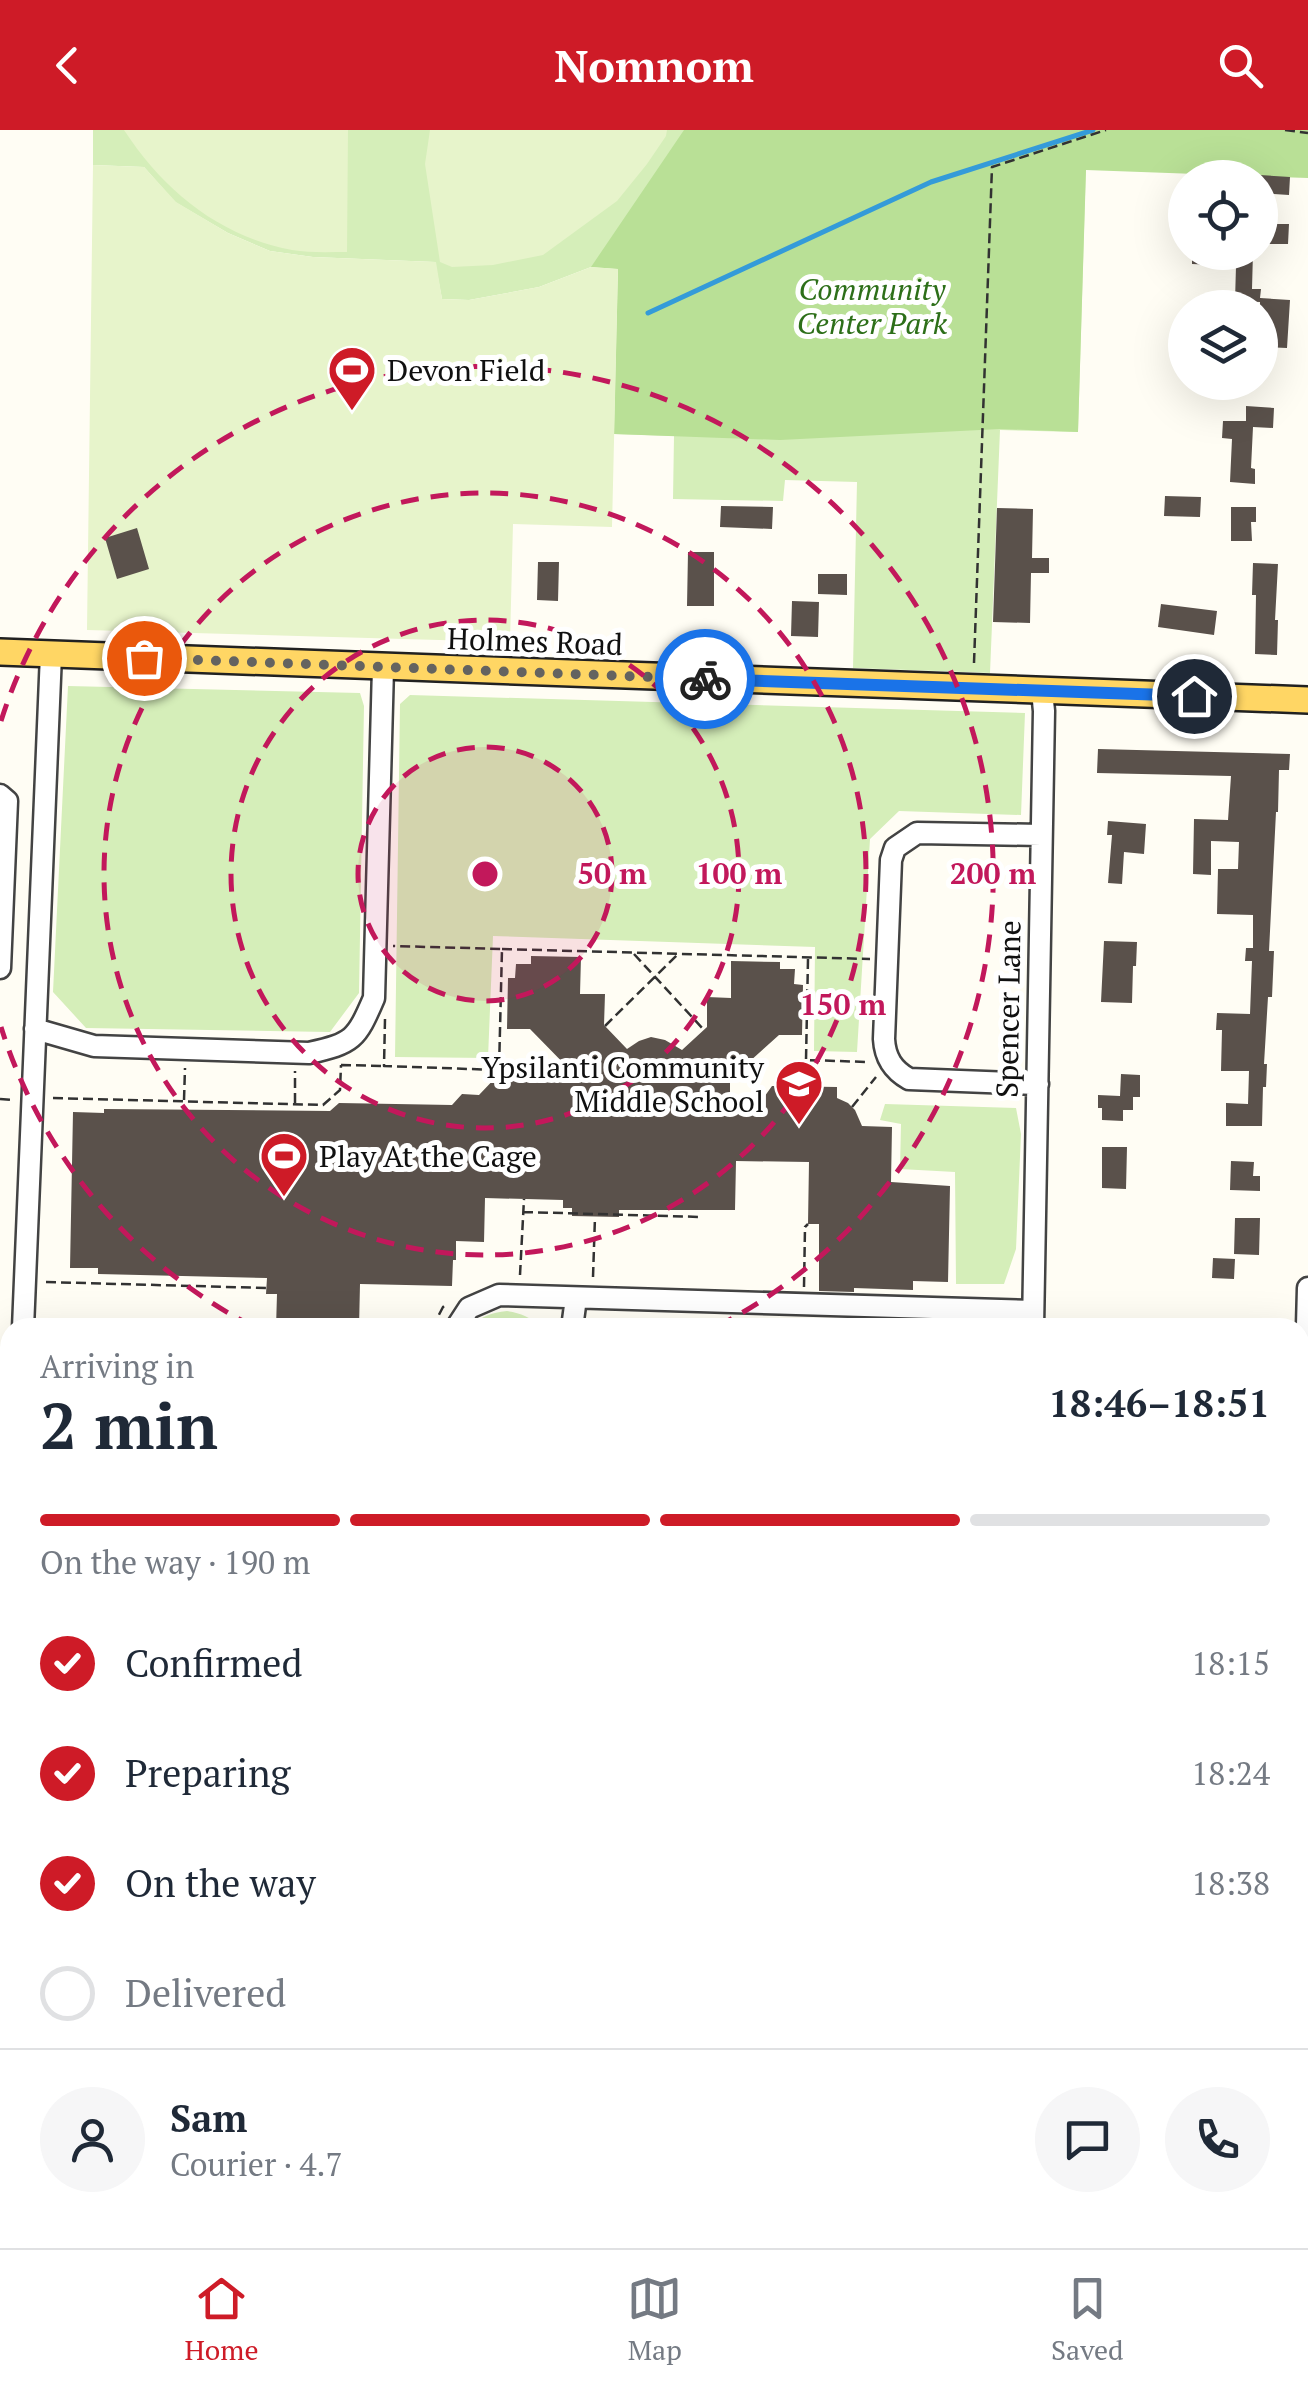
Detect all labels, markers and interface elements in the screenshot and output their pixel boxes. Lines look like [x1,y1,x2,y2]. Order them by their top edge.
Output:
text: Nomnom [554,35,754,95]
icon: back [40,38,95,93]
icon: search [1213,38,1268,93]
map controls [1168,160,1278,400]
button: locate [1168,160,1278,270]
park label: Community Center Park [797,269,948,343]
button: layers [1168,290,1278,400]
sports icon: Devon Field [326,344,378,412]
place label: Devon Field [387,350,545,390]
pin [102,616,187,701]
street label: Holmes Road [447,618,623,664]
courier [655,629,755,729]
icon: bag [117,631,172,686]
icon: bike [678,652,733,707]
pin [1152,654,1237,739]
icon: home [1167,669,1222,724]
text: 50 m [577,853,647,893]
text: 100 m [696,853,783,893]
text: 200 m [950,853,1037,893]
centre of rings [467,856,503,892]
street label: Spencer Lane [986,920,1030,1098]
text: 150 m [800,984,887,1024]
place label: Ypsilanti Community Middle School [481,1047,765,1121]
school or university icon: Ypsilanti Community Middle School [773,1058,825,1126]
sports icon: Play At the Cage [258,1130,310,1198]
place label: Play At the Cage [319,1136,537,1176]
text: Arriving in [40,1345,194,1387]
text: 18:46–18:51 [1048,1378,1270,1428]
text: 2 min [40,1381,218,1468]
text: On the way · 190 m [40,1541,310,1583]
icon: check [40,1636,95,1691]
text: Confirmed [125,1638,303,1688]
text: 18:15 [1191,1642,1270,1684]
icon: check [40,1746,95,1801]
text: Preparing [125,1748,291,1798]
text: 18:24 [1191,1752,1270,1794]
icon: check [40,1856,95,1911]
text: On the way [125,1858,316,1908]
text: 18:38 [1191,1862,1270,1904]
text: Delivered [125,1968,286,2018]
button: person [40,2087,145,2192]
button: chat [1035,2087,1140,2192]
button: phone [1165,2087,1270,2192]
text: Sam [170,2093,247,2143]
text: Courier · 4.7 [170,2143,342,2185]
tab: Home [184,2271,259,2368]
tab: Map [627,2271,682,2368]
tab: Saved [1051,2271,1124,2368]

